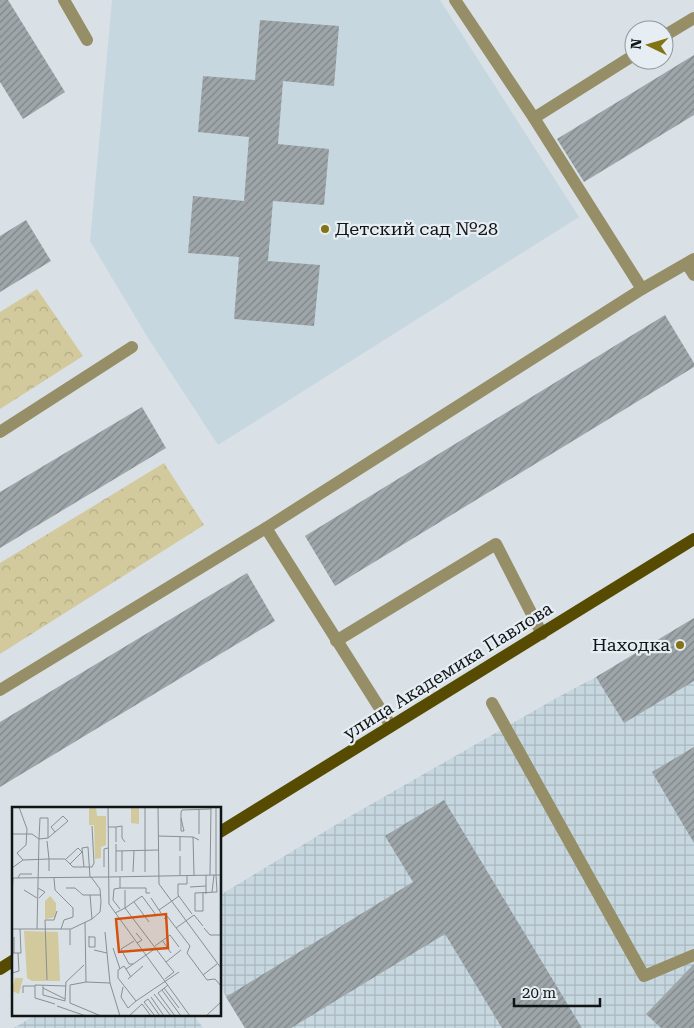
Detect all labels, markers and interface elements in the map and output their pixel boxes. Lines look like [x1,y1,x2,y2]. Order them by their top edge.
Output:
north arrow [624,20,674,70]
text: N [628,38,645,50]
place label: Детский сад №28 [335,218,498,239]
marker: Детский сад №28 [319,223,331,235]
street label: улица Академика Павлова [339,597,556,744]
place label: Находка [592,634,670,655]
marker: Находка [674,639,686,651]
inset map [12,807,221,1016]
scale bar [514,976,600,1008]
text: 20 m [522,984,557,1002]

